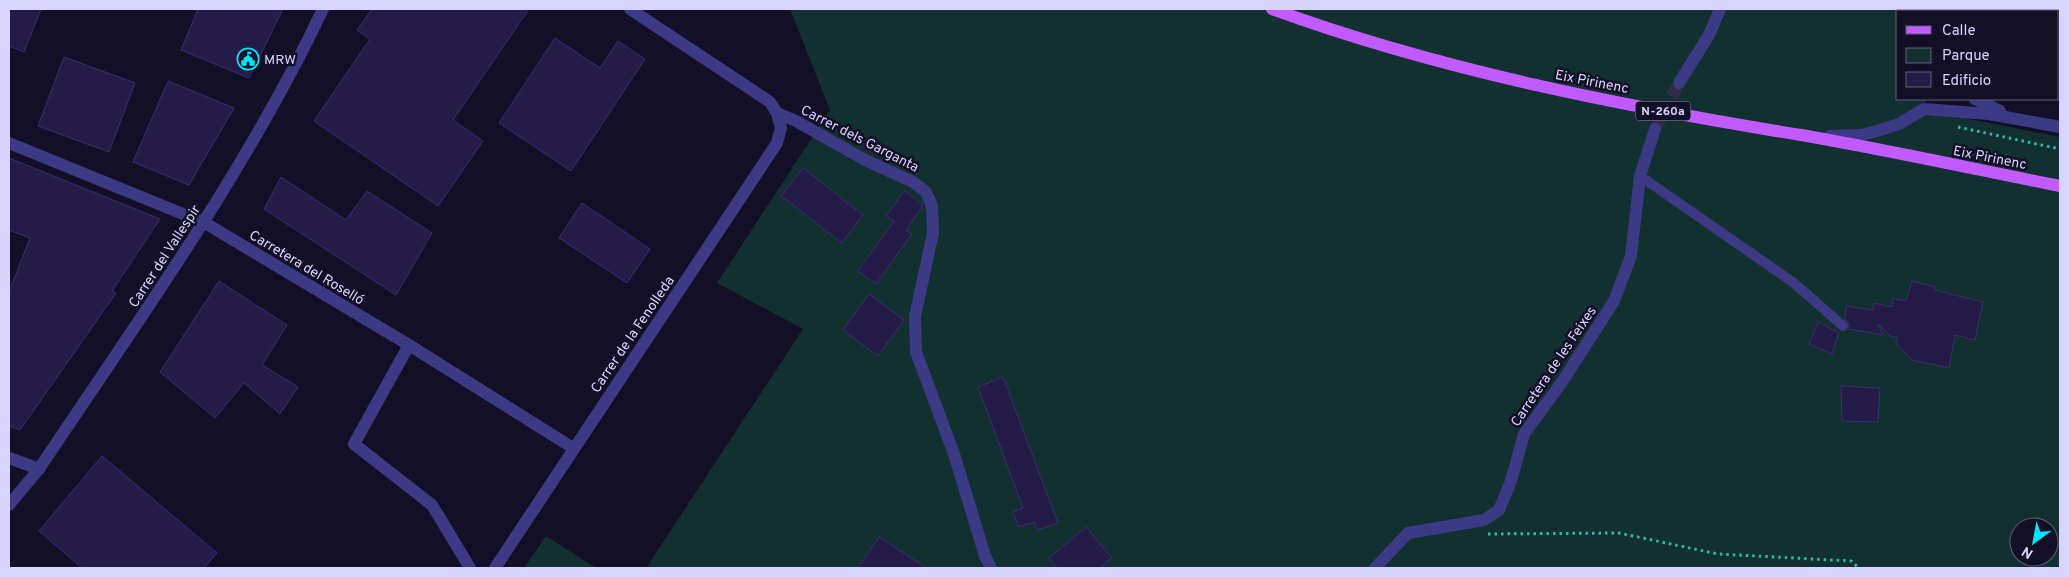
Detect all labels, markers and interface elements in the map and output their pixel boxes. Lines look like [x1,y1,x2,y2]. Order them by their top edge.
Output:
legend [1896,10,2059,100]
text: Calle [1942,22,1976,41]
public building icon: MRW [236,47,260,71]
text: Parque [1942,47,1990,66]
place label: MRW [264,52,296,69]
street label: Eix Pirinenc [1553,67,1630,98]
text: Edificio [1942,72,1991,91]
street label: Carrer dels Garganta [797,102,921,177]
road number: N-260a [1636,102,1690,120]
street label: Eix Pirinenc [1951,143,2028,174]
street label: Carrer del Vallespir [126,202,205,311]
street label: Carretera del Roselló [246,227,367,309]
street label: Carrer de la Fenolleda [588,273,679,396]
street label: Carretera de les Feixes [1508,303,1601,430]
north arrow [2009,517,2059,567]
text: N [2019,542,2037,562]

